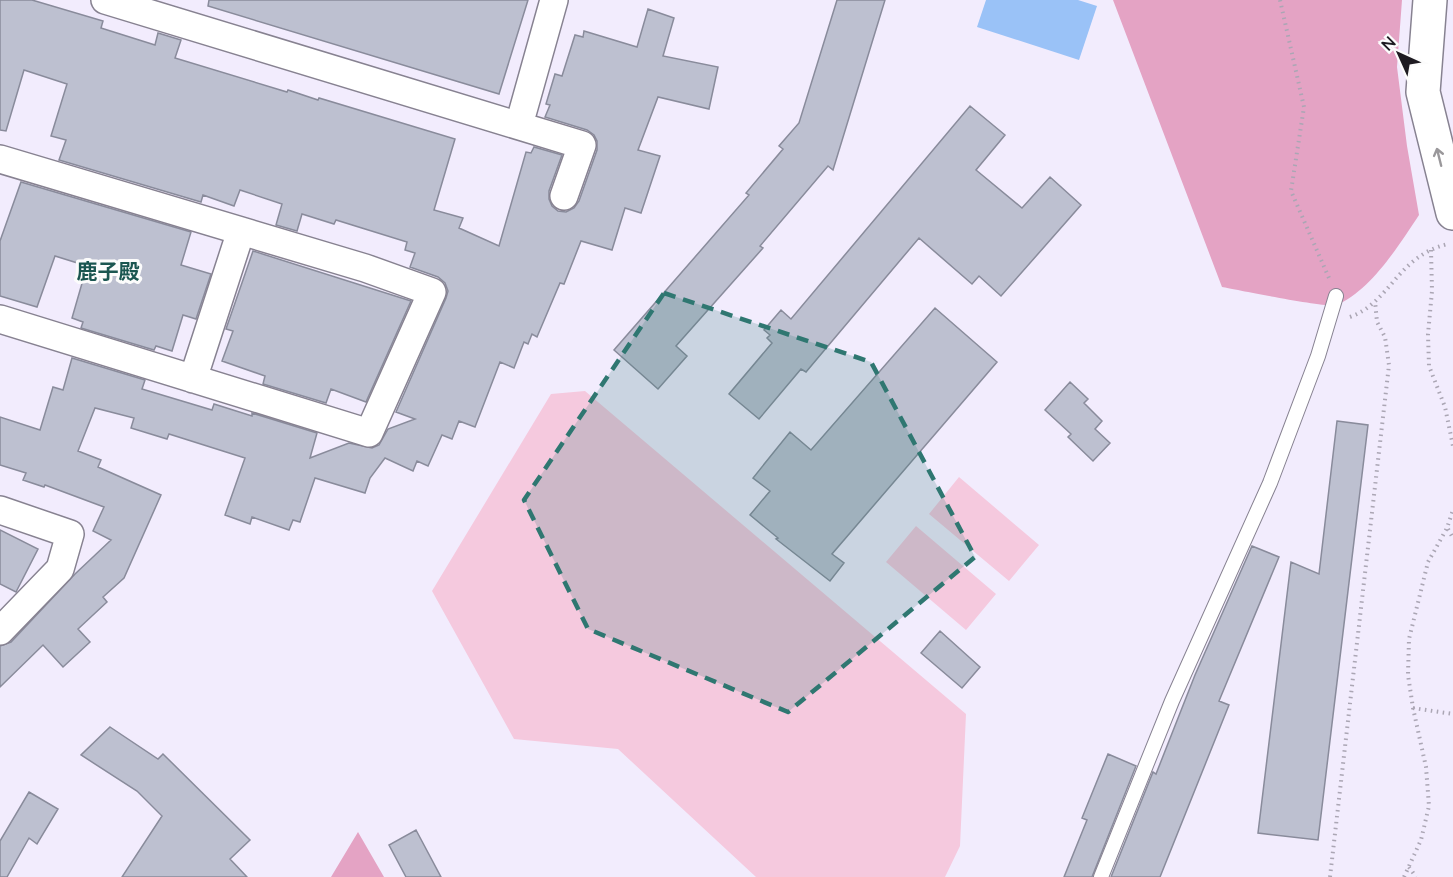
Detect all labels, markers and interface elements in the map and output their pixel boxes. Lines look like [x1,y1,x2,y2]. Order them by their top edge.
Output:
north arrow [1369,24,1429,84]
text: N [1377,32,1399,54]
one-way arrow [1433,147,1444,166]
district label: 鹿子殿 [77,258,140,283]

